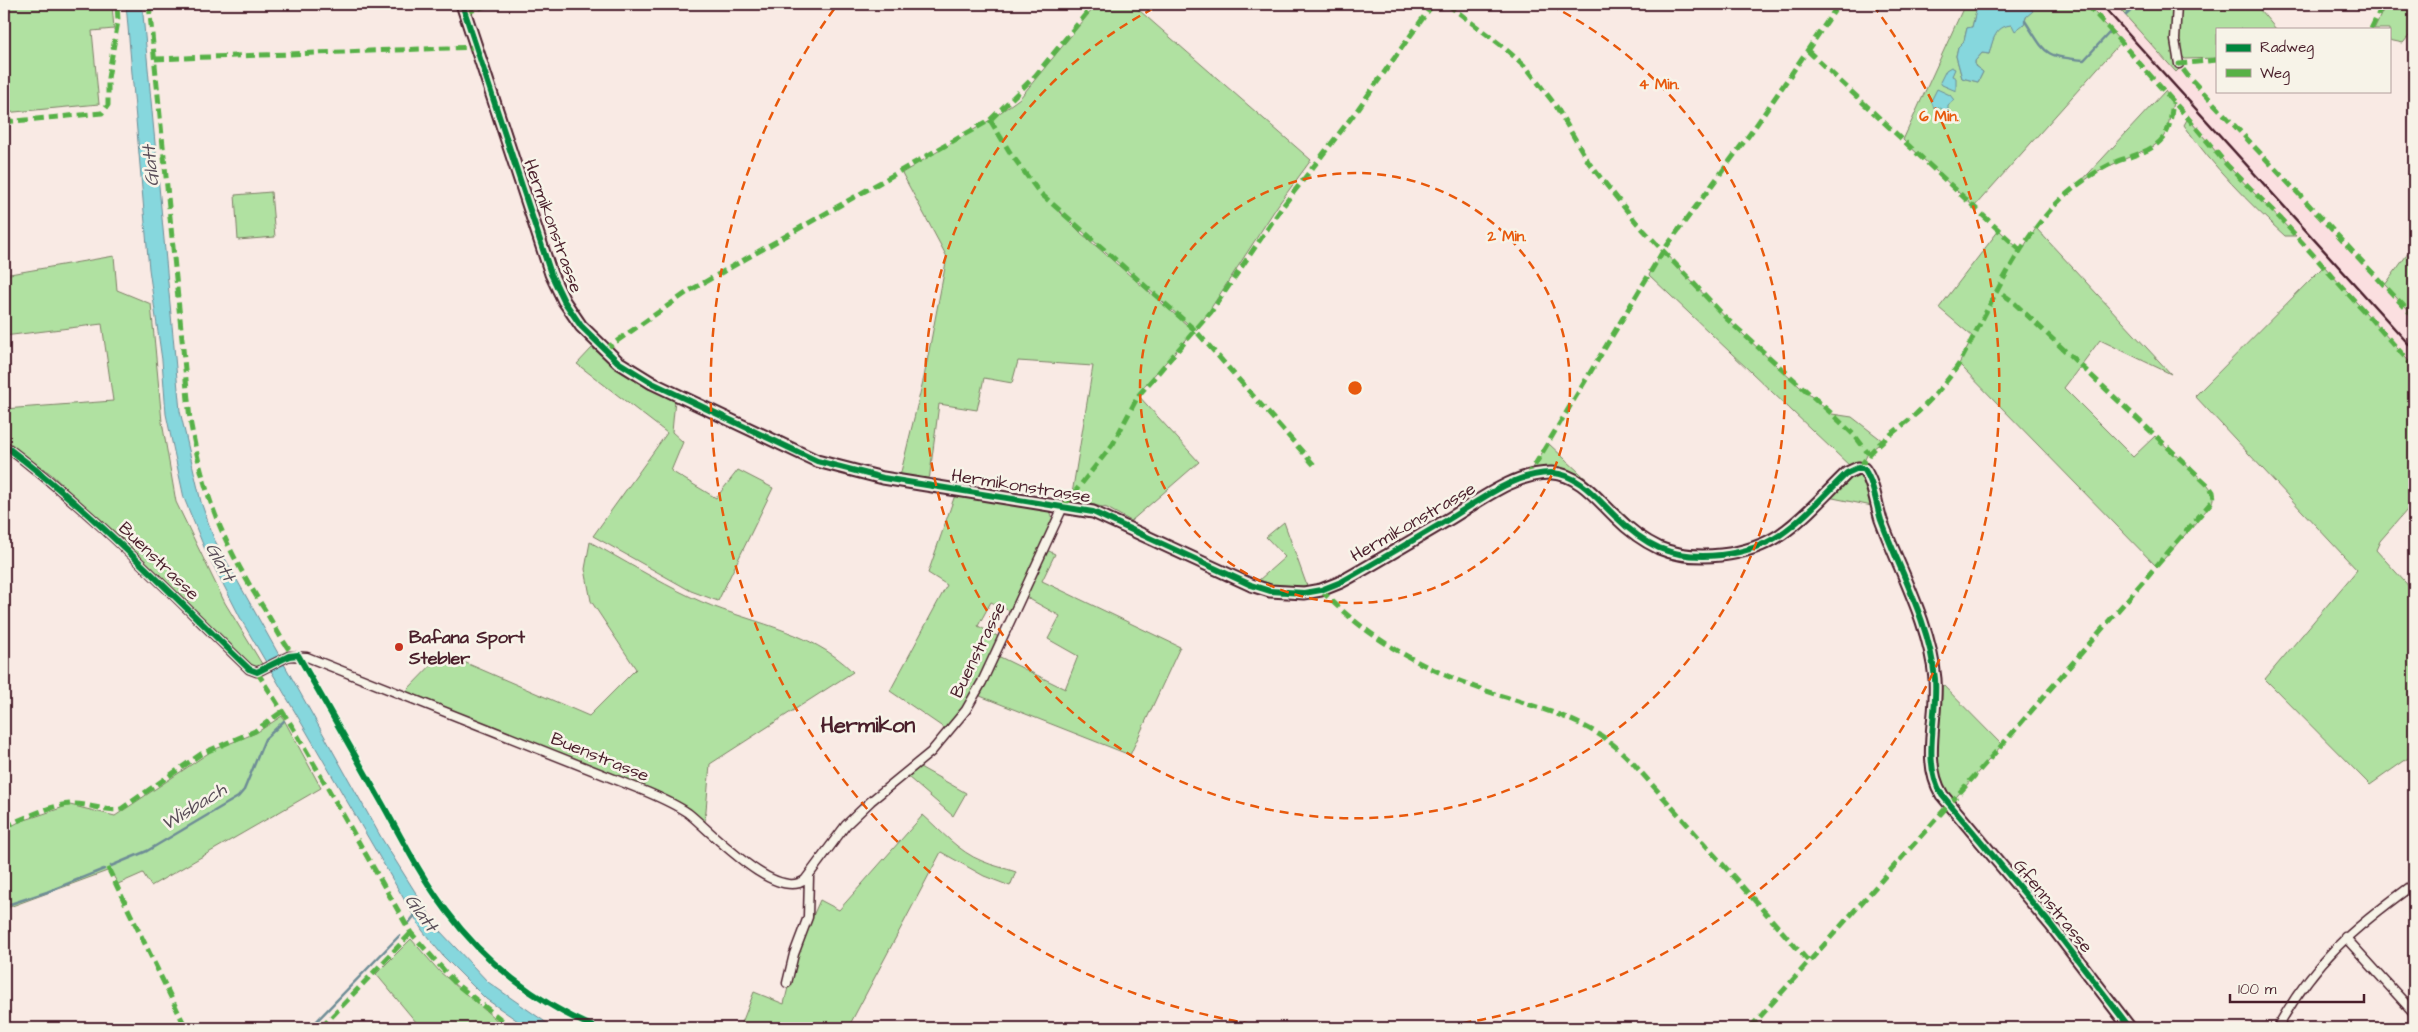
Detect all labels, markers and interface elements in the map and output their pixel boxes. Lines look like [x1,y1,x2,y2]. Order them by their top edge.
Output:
legend [2216,28,2390,92]
text: Radweg [2260,37,2314,59]
text: Weg [2260,63,2290,85]
text: 4 Min. [1639,74,1679,95]
text: 6 Min. [1919,106,1959,127]
water label: Glatt [136,142,166,188]
street label: Hermikonstrasse [517,156,589,297]
text: 2 Min. [1487,226,1526,247]
centre of rings [1346,379,1364,397]
street label: Hermikonstrasse [950,463,1093,509]
street label: Hermikonstrasse [1346,476,1480,568]
street label: Buenstrasse [113,516,205,606]
water label: Glatt [198,537,243,589]
street label: Buenstrasse [944,598,1012,702]
place label: Bafana Sport Stebler [408,625,526,671]
marker: Bafana Sport Stebler [393,641,405,653]
district label: Hermikon [821,710,915,741]
street label: Buenstrasse [547,726,653,788]
water label: Wisbach [156,776,233,838]
street label: Gfennstrasse [2007,854,2099,958]
water label: Glatt [398,888,445,939]
scale bar [2230,972,2364,1004]
text: 100 m [2238,979,2277,1000]

